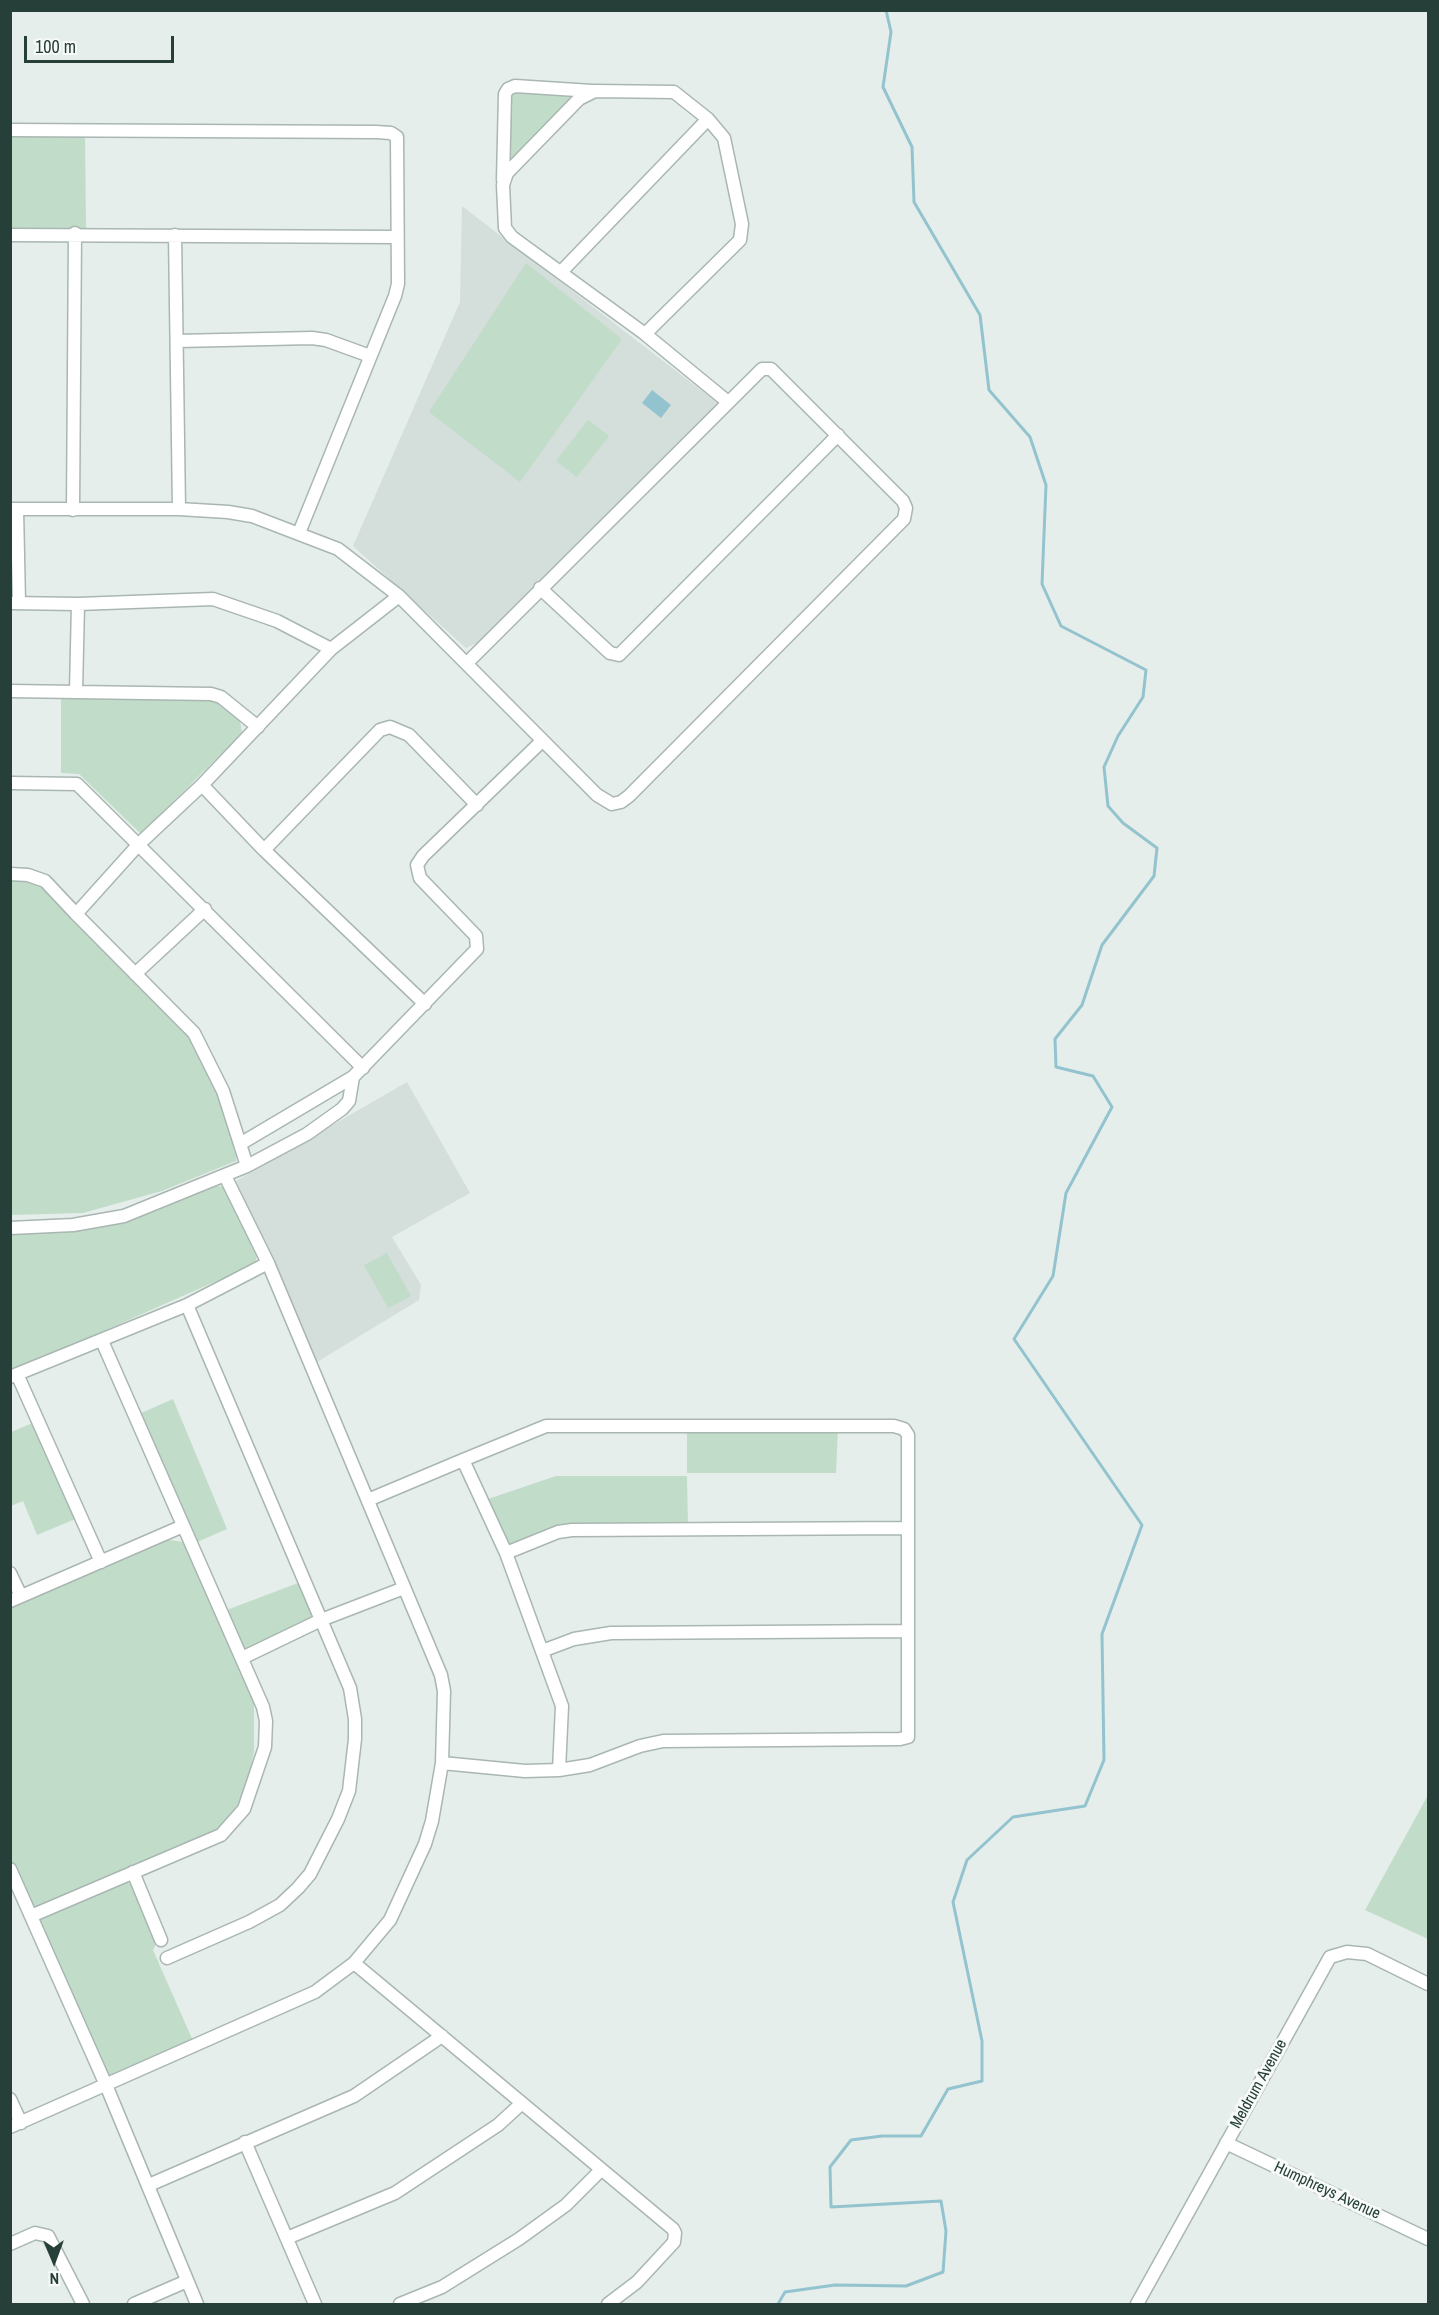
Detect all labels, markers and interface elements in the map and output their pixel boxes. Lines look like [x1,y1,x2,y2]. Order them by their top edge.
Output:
scale bar [27,24,177,62]
text: 100 m [35,34,76,59]
street label: Meldrum Avenue [1227,2036,1291,2132]
street label: Humphreys Avenue [1271,2158,1383,2224]
north arrow [24,2231,84,2291]
text: N [49,2268,59,2290]

